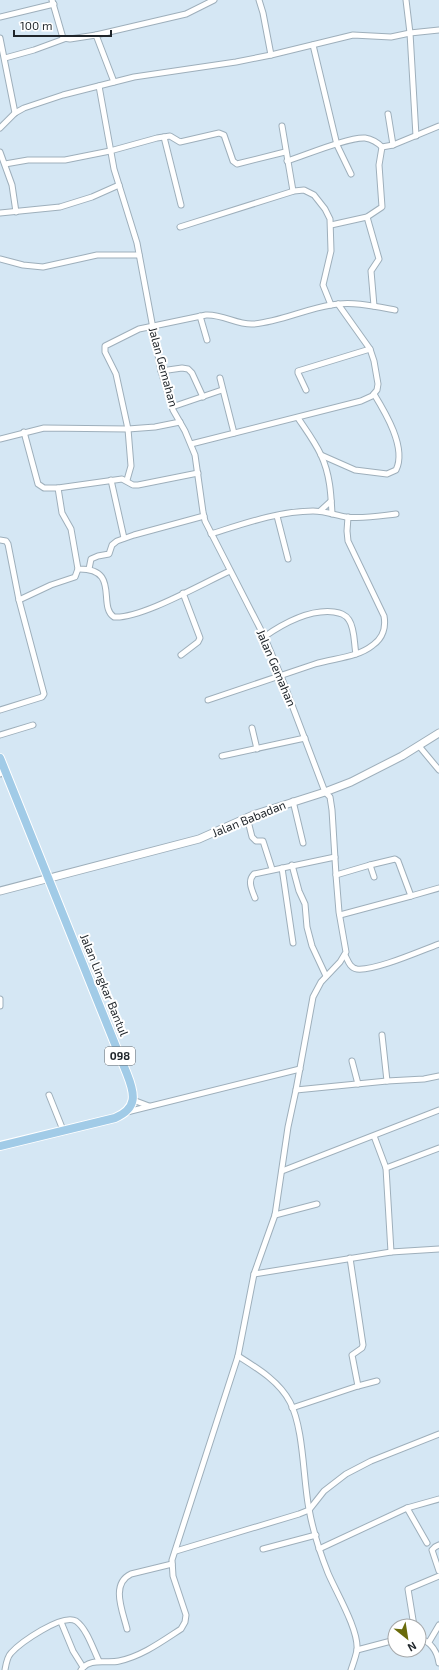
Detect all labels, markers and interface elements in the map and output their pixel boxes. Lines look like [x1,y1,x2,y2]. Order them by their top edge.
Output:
scale bar [14,12,111,38]
text: 100 m [20,18,52,32]
street label: Jalan Gemahan [147,325,181,408]
street label: Jalan Gemahan [254,627,299,708]
street label: Jalan Babadan [210,797,288,839]
street label: Jalan Lingkar Bantul [78,931,132,1038]
road number: 098 [105,1047,135,1065]
north arrow [387,1618,427,1658]
text: N [406,1639,419,1655]

